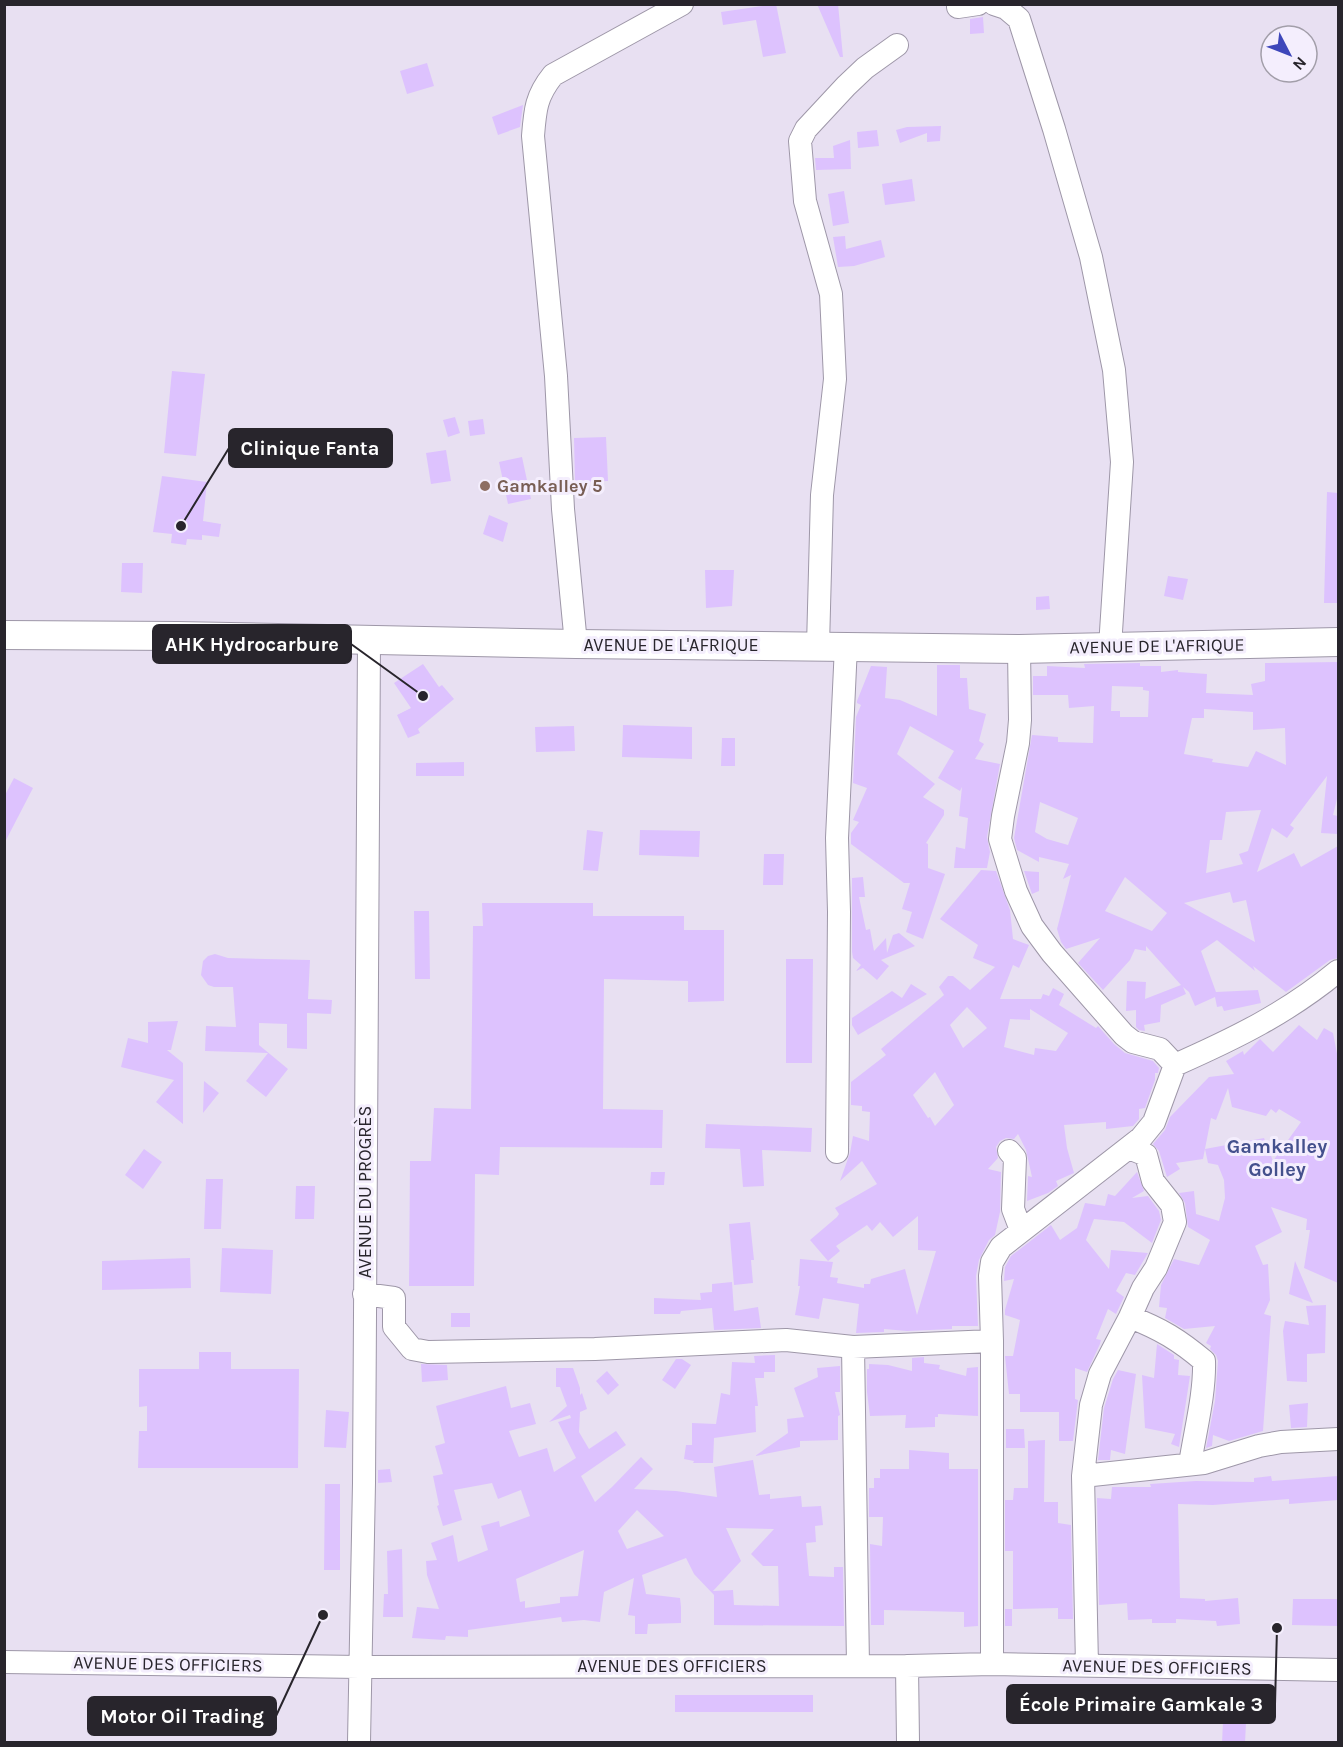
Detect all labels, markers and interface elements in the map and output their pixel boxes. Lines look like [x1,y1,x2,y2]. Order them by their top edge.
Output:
north arrow [1259,24,1319,84]
text: N [1289,53,1311,74]
callout: Clinique Fanta [229,429,392,467]
text: Clinique Fanta [241,437,379,460]
place label: Gamkalley 5 [497,475,603,497]
marker: Gamkalley 5 [478,479,492,493]
callout: AHK Hydrocarbure [153,625,351,663]
text: AHK Hydrocarbure [165,633,339,656]
street label: AVENUE DE L'AFRIQUE [1069,633,1245,659]
street label: AVENUE DE L'AFRIQUE [583,634,759,656]
street label: AVENUE DU PROGRÈS [353,1106,376,1278]
district label: Gamkalley Golley [1227,1135,1327,1181]
street label: AVENUE DES OFFICIERS [73,1651,263,1677]
street label: AVENUE DES OFFICIERS [1062,1654,1252,1680]
street label: AVENUE DES OFFICIERS [577,1655,767,1677]
callout: École Primaire Gamkale 3 [1007,1685,1275,1723]
text: École Primaire Gamkale 3 [1019,1691,1263,1716]
callout: Motor Oil Trading [88,1697,276,1735]
text: Motor Oil Trading [100,1705,264,1728]

